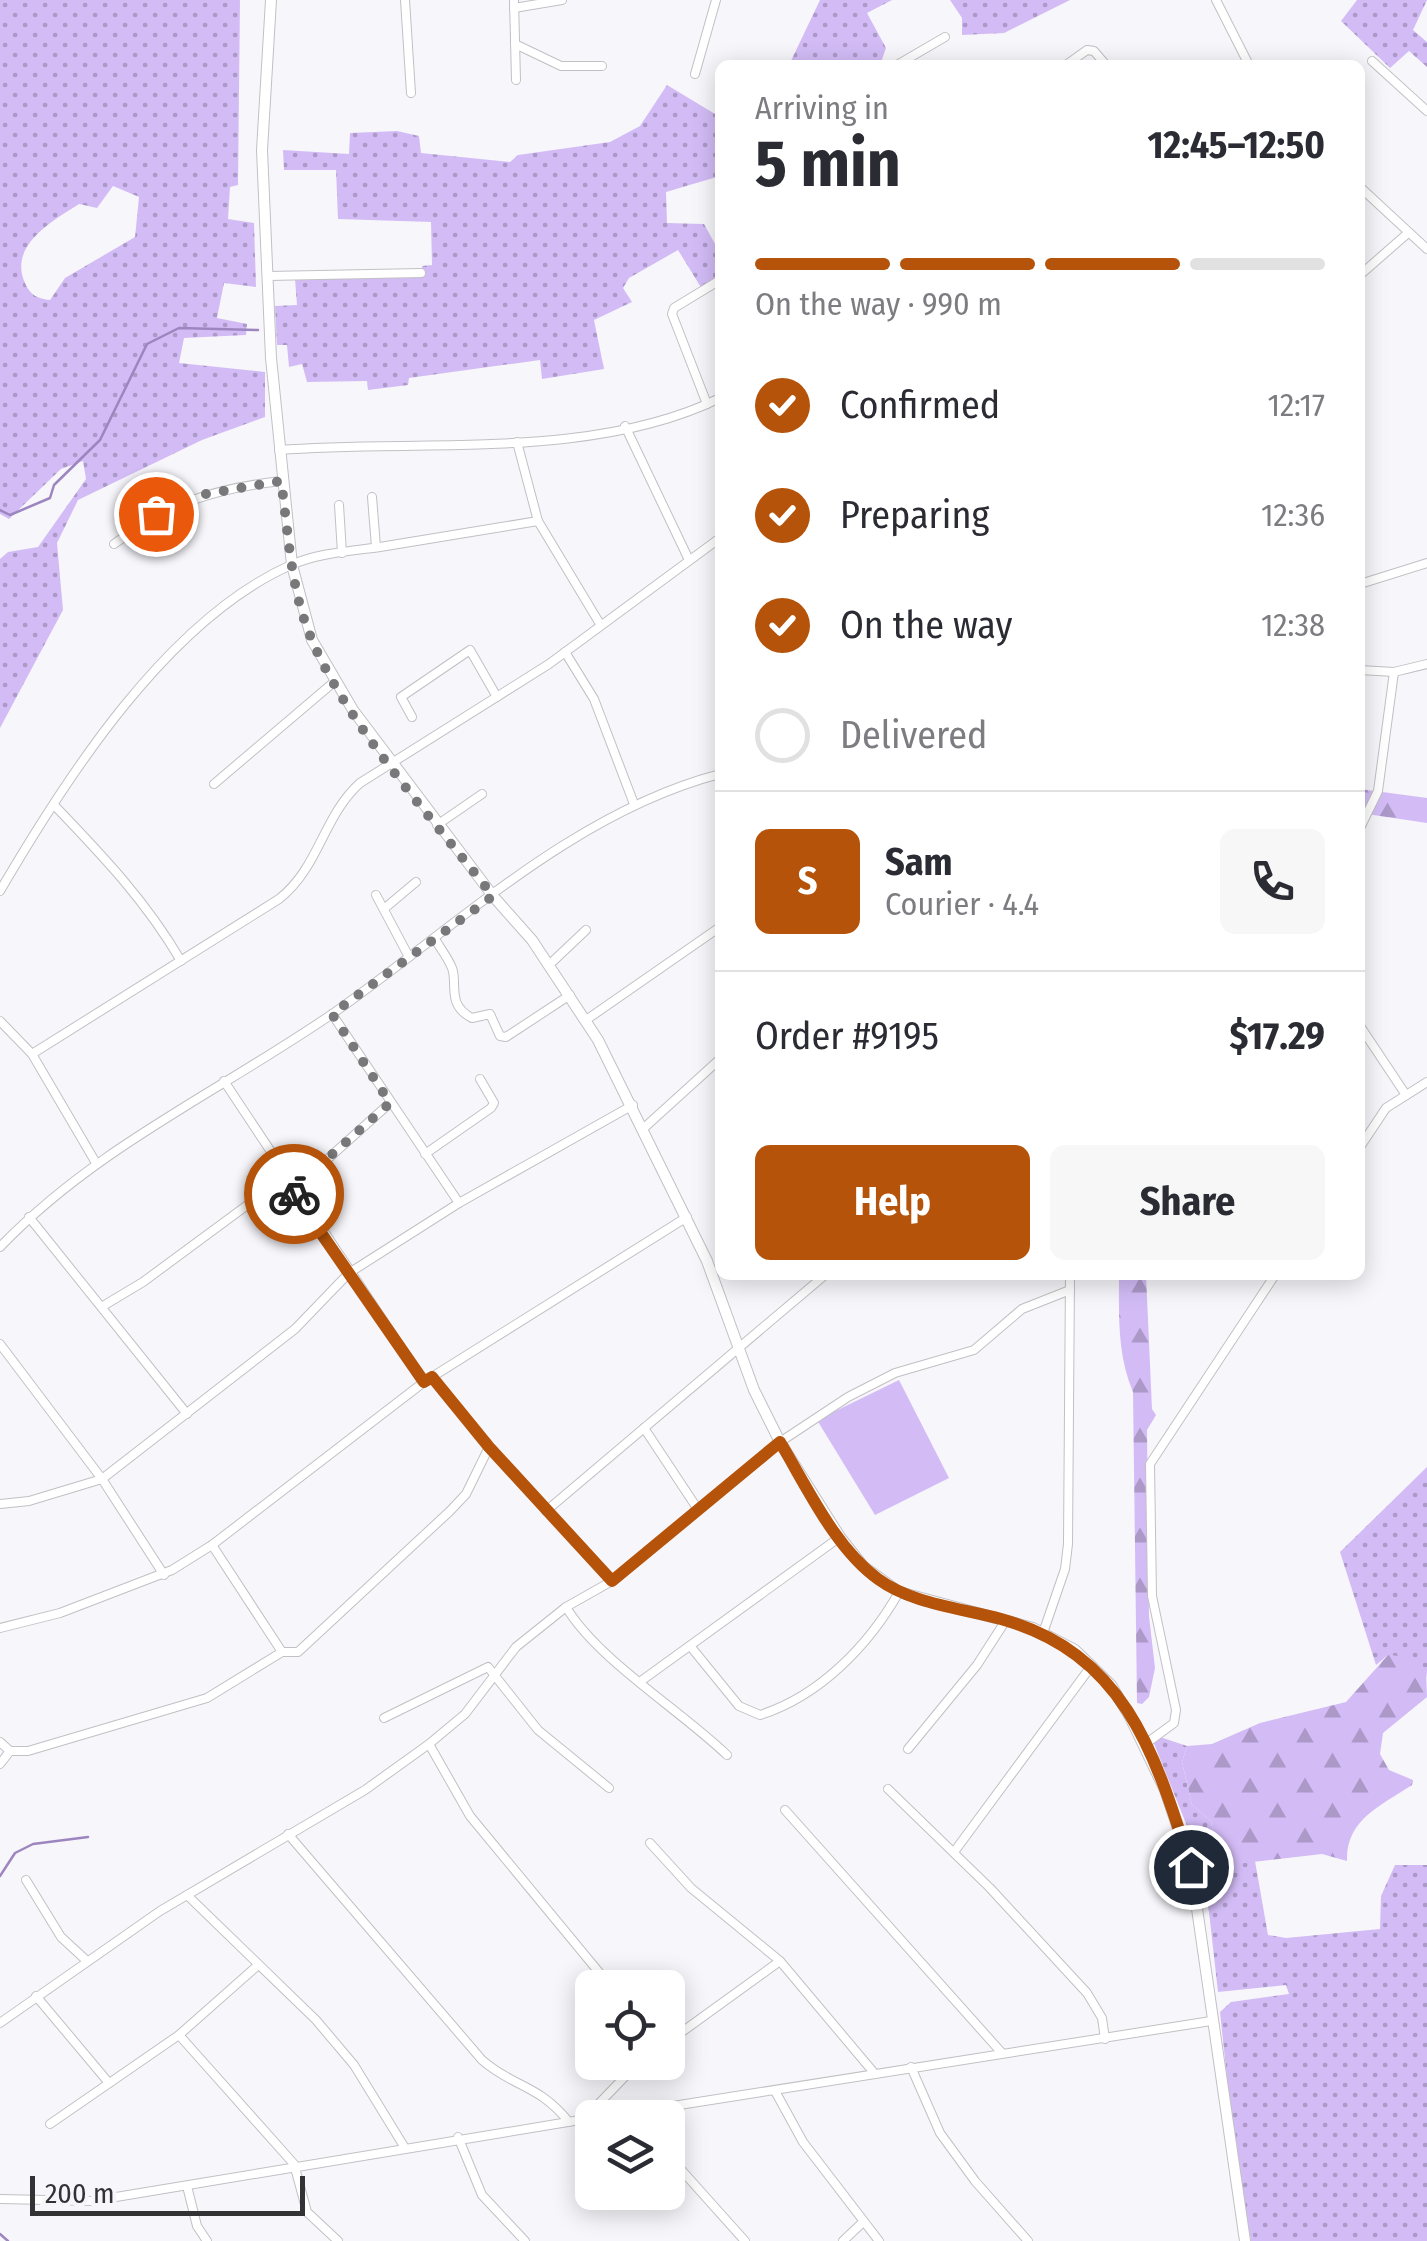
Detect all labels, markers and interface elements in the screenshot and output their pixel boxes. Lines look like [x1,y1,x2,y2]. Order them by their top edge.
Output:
text: Arriving in [755,89,889,127]
text: 12:45–12:50 [1148,122,1325,168]
text: 5 min [755,125,901,203]
text: On the way · 990 m [755,285,1002,323]
icon: check [755,378,810,433]
text: Confirmed [840,382,1000,428]
text: 12:17 [1267,386,1325,424]
pin [114,472,199,557]
icon: bag [129,487,184,542]
icon: check [755,488,810,543]
text: Preparing [840,492,989,538]
text: 12:36 [1261,496,1325,534]
icon: check [755,598,810,653]
text: On the way [840,602,1012,648]
text: 12:38 [1261,606,1325,644]
text: Delivered [840,712,987,758]
button: phone [1220,829,1325,934]
text: Sam [885,839,953,885]
text: S [798,858,817,904]
text: Courier · 4.4 [885,885,1039,923]
text: Order #9195 [755,1013,939,1059]
text: $17.29 [1229,1013,1325,1059]
courier [244,1144,344,1244]
button: Help [755,1145,1030,1260]
button: Share [1050,1145,1325,1260]
icon: bike [267,1167,322,1222]
pin [1149,1825,1234,1910]
icon: home [1164,1840,1219,1895]
map controls [575,1970,685,2210]
button: locate [575,1970,685,2080]
button: layers [575,2100,685,2210]
scale bar [30,2171,305,2216]
text: 200 m [45,2177,115,2210]

